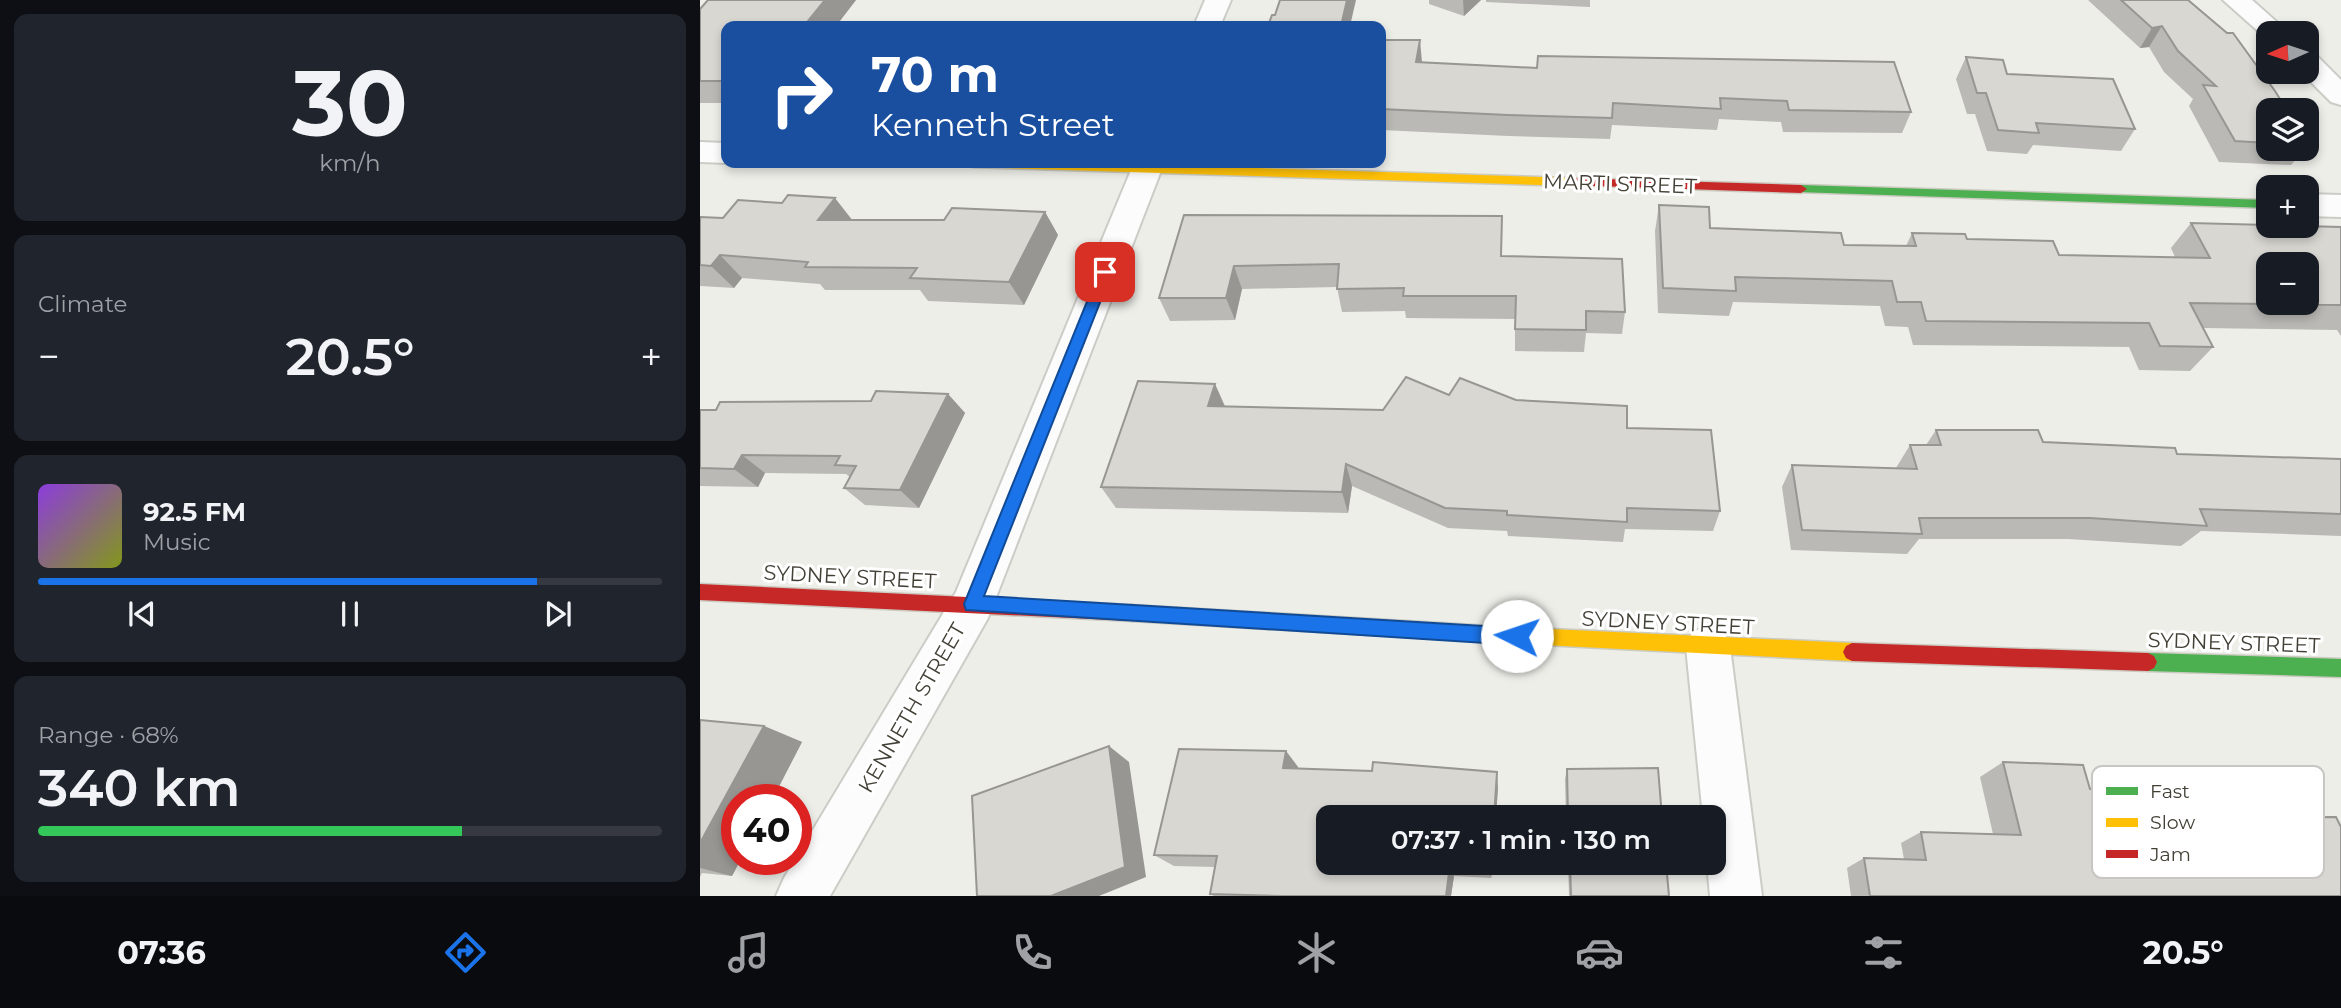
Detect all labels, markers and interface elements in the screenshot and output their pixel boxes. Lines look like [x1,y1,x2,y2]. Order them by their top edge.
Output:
north arrow [2256,21,2319,84]
map controls [2256,21,2319,315]
text: 70 m [871,45,999,104]
text: 30 [292,48,408,159]
icon: right [756,49,847,140]
button: layers [2256,98,2319,161]
text: Kenneth Street [871,105,1115,144]
text: km/h [319,149,381,177]
street label: MARTI STREET [1543,168,1697,199]
button: + [2256,175,2319,238]
pin [1075,242,1135,302]
button: − [2256,252,2319,315]
icon: arrive [1086,253,1124,291]
text: Climate [38,290,127,318]
text: 20.5° [286,325,414,388]
text: − [38,333,60,380]
text: + [640,333,662,380]
text: 92.5 FM [143,496,246,528]
text: Music [143,528,211,556]
street label: SYDNEY STREET [763,559,937,594]
icon: previous [123,595,161,633]
icon: pause [331,595,369,633]
icon: next [539,595,577,633]
position arrow [1480,599,1554,673]
street label: SYDNEY STREET [1581,605,1755,640]
street label: KENNETH STREET [853,618,970,797]
street label: SYDNEY STREET [2147,627,2321,658]
text: Range · 68% [38,721,179,749]
text: 340 km [38,756,240,819]
legend [2092,766,2324,878]
text: Fast [2150,780,2190,803]
speed limit sign: 40 [721,784,812,875]
text: Slow [2150,811,2195,834]
text: 07:37 · 1 min · 130 m [1391,824,1651,856]
text: Jam [2149,843,2191,866]
icon: directions [441,928,490,977]
icon: music [724,928,773,977]
icon: phone [1008,928,1057,977]
icon: climate [1292,928,1341,977]
icon: car [1575,928,1624,977]
icon: filters [1859,928,1908,977]
text: 07:36 [117,933,206,972]
text: 20.5° [2143,933,2224,972]

